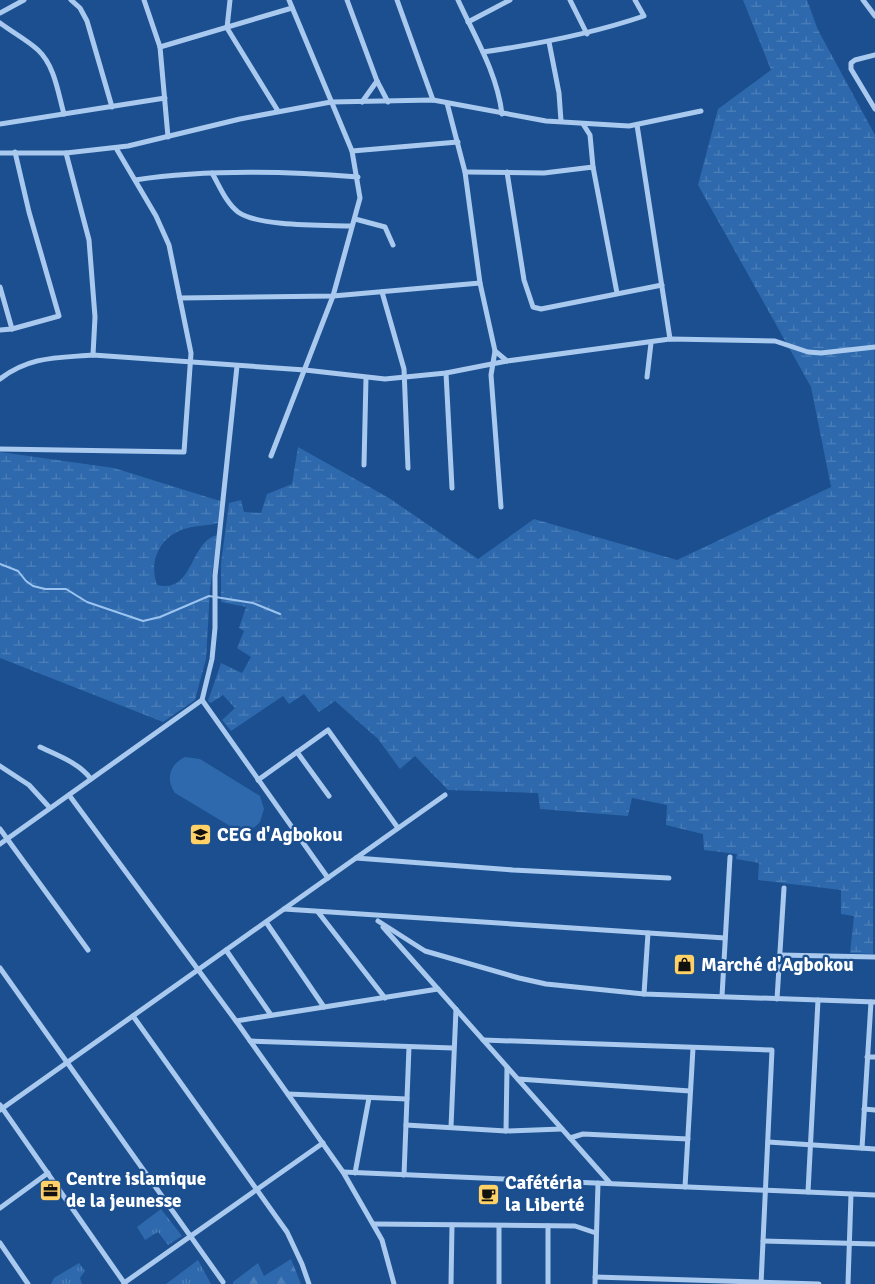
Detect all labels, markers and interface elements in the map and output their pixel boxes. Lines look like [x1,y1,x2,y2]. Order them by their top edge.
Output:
school or university icon: CEG d'Agbokou [189,823,213,847]
place label: CEG d'Agbokou [217,823,343,847]
shop icon: Marché d'Agbokou [673,953,697,977]
place label: Marché d'Agbokou [701,953,854,977]
place label: Centre islamique de la jeunesse [66,1167,206,1213]
place label: Cafétéria la Liberté [505,1171,585,1217]
office icon: Centre islamique de la jeunesse [38,1178,62,1202]
cafe icon: Cafétéria la Liberté [477,1182,501,1206]

